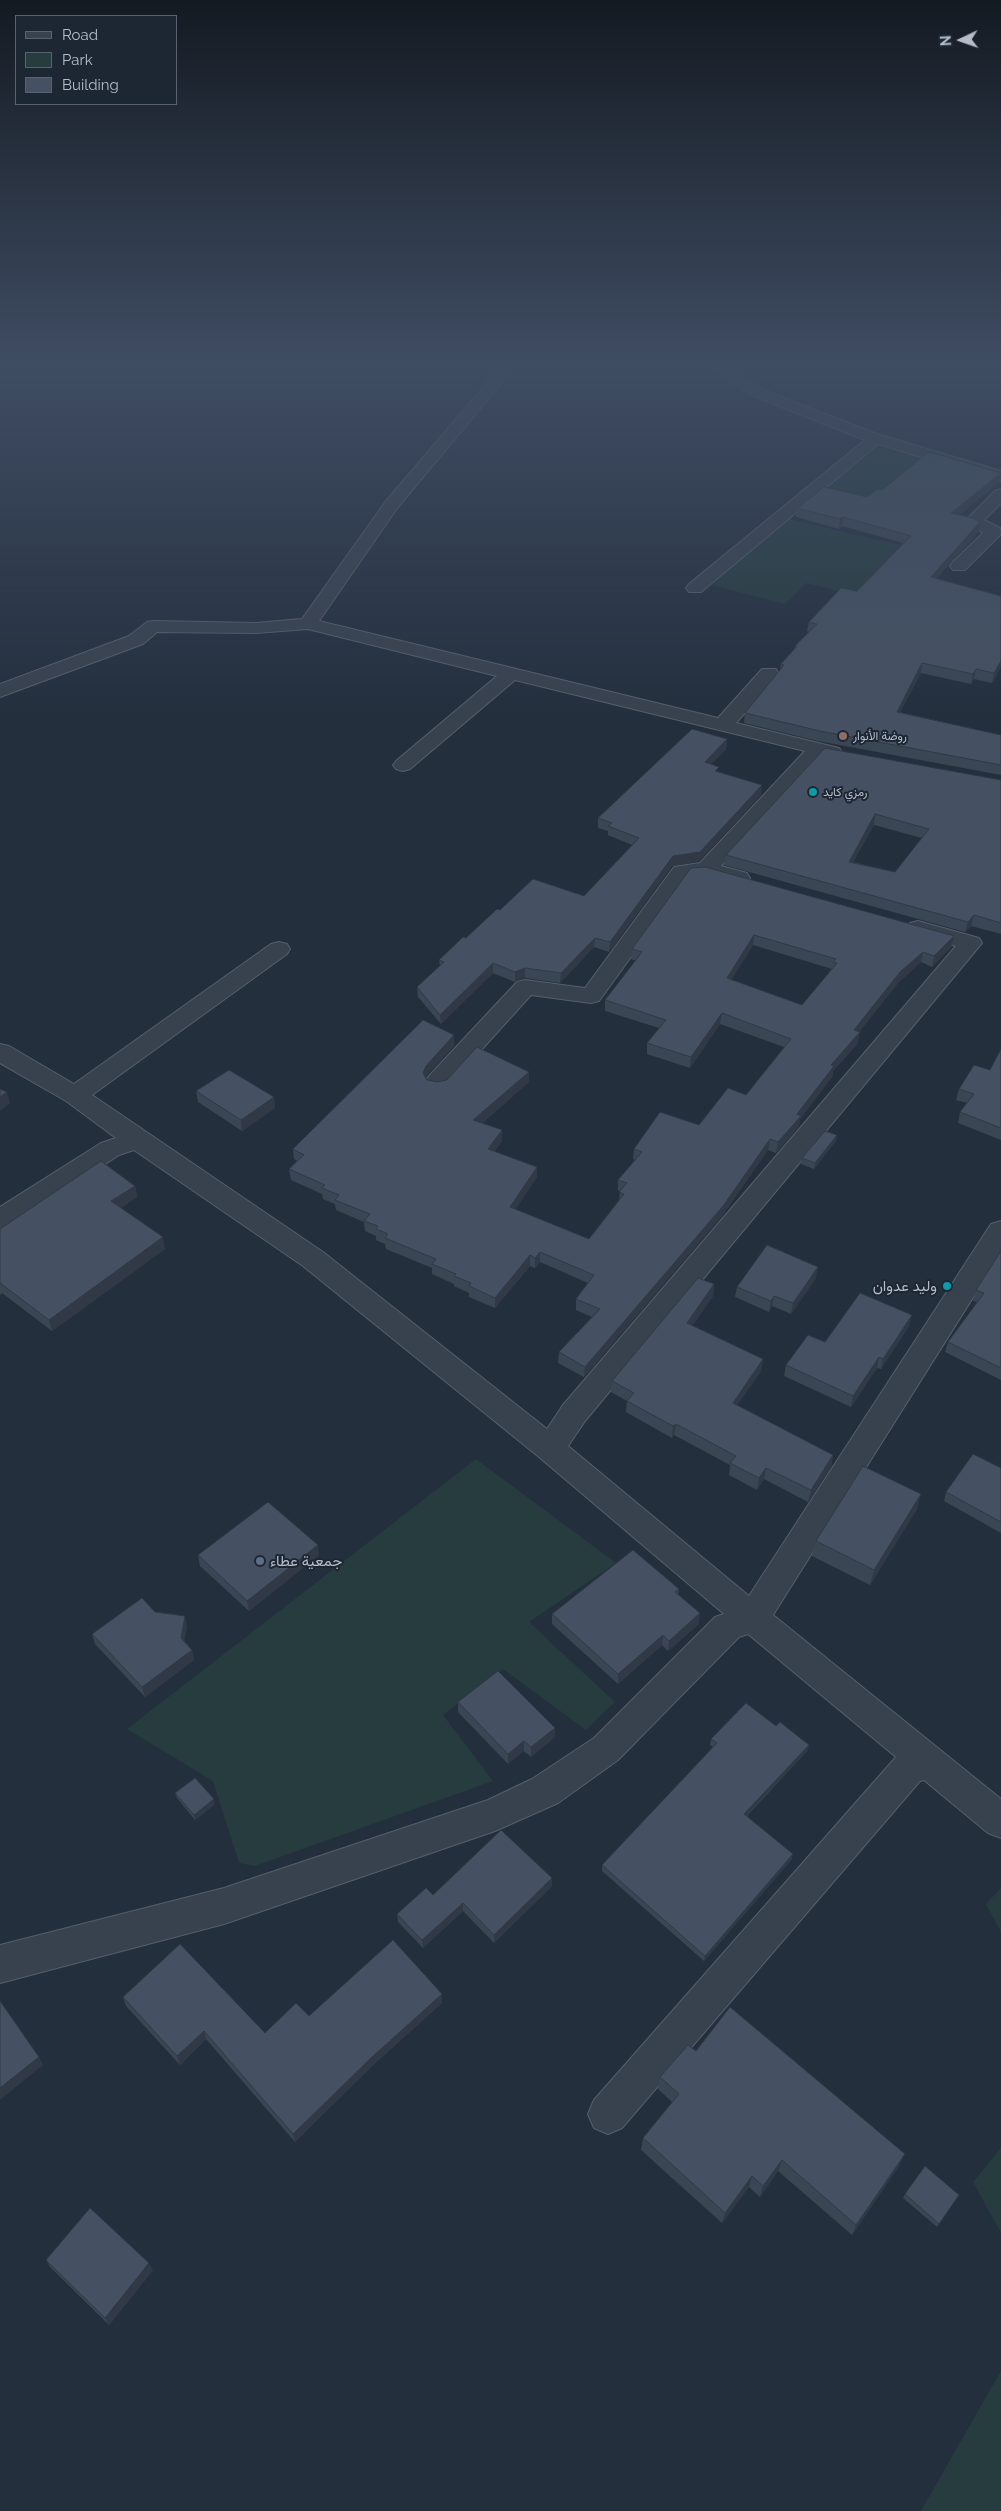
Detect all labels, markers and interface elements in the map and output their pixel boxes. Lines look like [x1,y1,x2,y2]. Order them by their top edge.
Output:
legend [15,15,178,105]
north arrow [936,15,986,65]
text: Road [62,26,98,44]
text: N [938,35,954,47]
text: Park [62,51,93,69]
text: Building [62,76,119,94]
place label: روضة الأنوار [853,729,907,743]
marker: روضة الأنوار [837,730,849,742]
place label: رمزي كايد [823,785,867,799]
marker: رمزي كايد [807,786,819,798]
place label: وليد عدوان [873,1277,937,1295]
marker: وليد عدوان [941,1280,953,1292]
place label: جمعية عطاء [270,1552,342,1570]
marker: جمعية عطاء [254,1555,266,1567]

